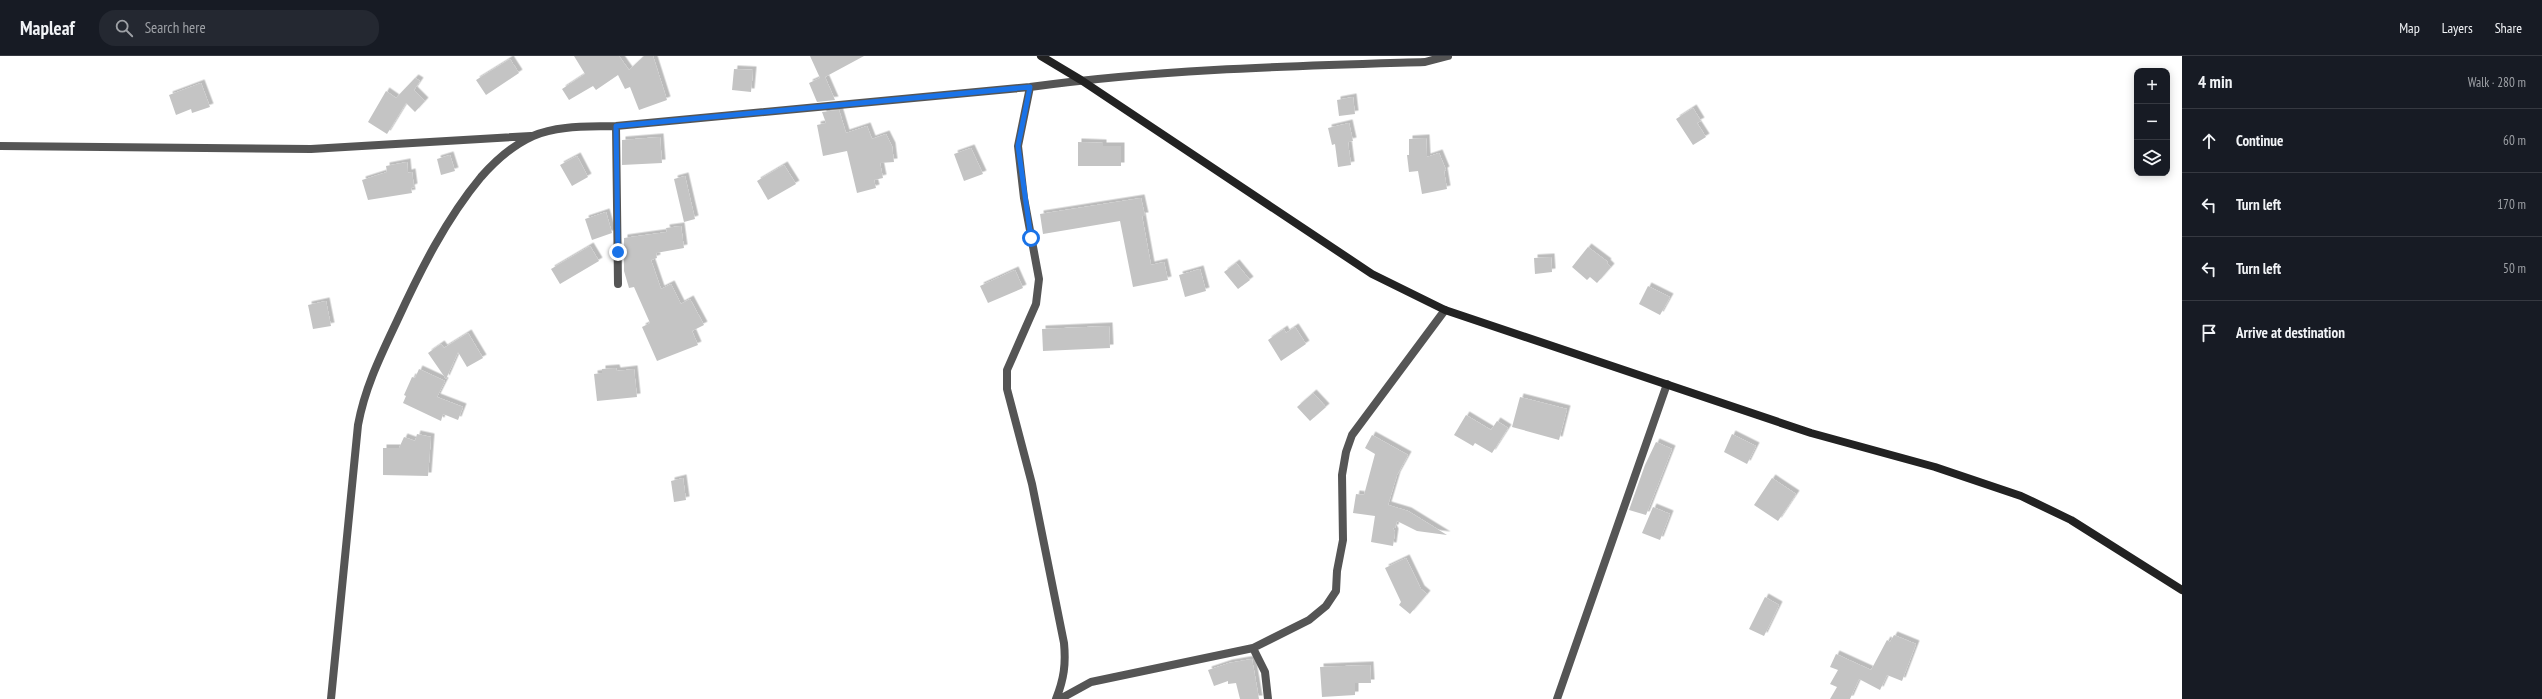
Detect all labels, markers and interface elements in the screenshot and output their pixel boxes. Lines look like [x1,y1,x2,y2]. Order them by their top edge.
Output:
search box [99,10,379,46]
text: Mapleaf [20,16,75,40]
icon: search [113,17,135,39]
text: Search here [145,18,206,37]
text: Map [2399,19,2420,37]
text: Layers [2442,19,2473,37]
text: Share [2495,19,2522,37]
map controls [2134,68,2170,176]
button: + [2134,68,2170,104]
text: 4 min [2198,71,2232,93]
text: Walk · 280 m [2468,74,2526,91]
button: − [2134,104,2170,140]
icon: ahead [2198,130,2220,152]
text: Continue [2236,131,2283,150]
text: 60 m [2503,132,2526,149]
button: layers [2134,140,2170,176]
icon: left [2198,194,2220,216]
text: Turn left [2236,195,2281,214]
text: 170 m [2497,196,2526,213]
route start [1022,229,1040,247]
route end [609,243,627,261]
icon: left [2198,258,2220,280]
text: Turn left [2236,259,2281,278]
text: 50 m [2503,260,2526,277]
icon: arrive [2198,322,2220,344]
text: Arrive at destination [2236,323,2345,342]

